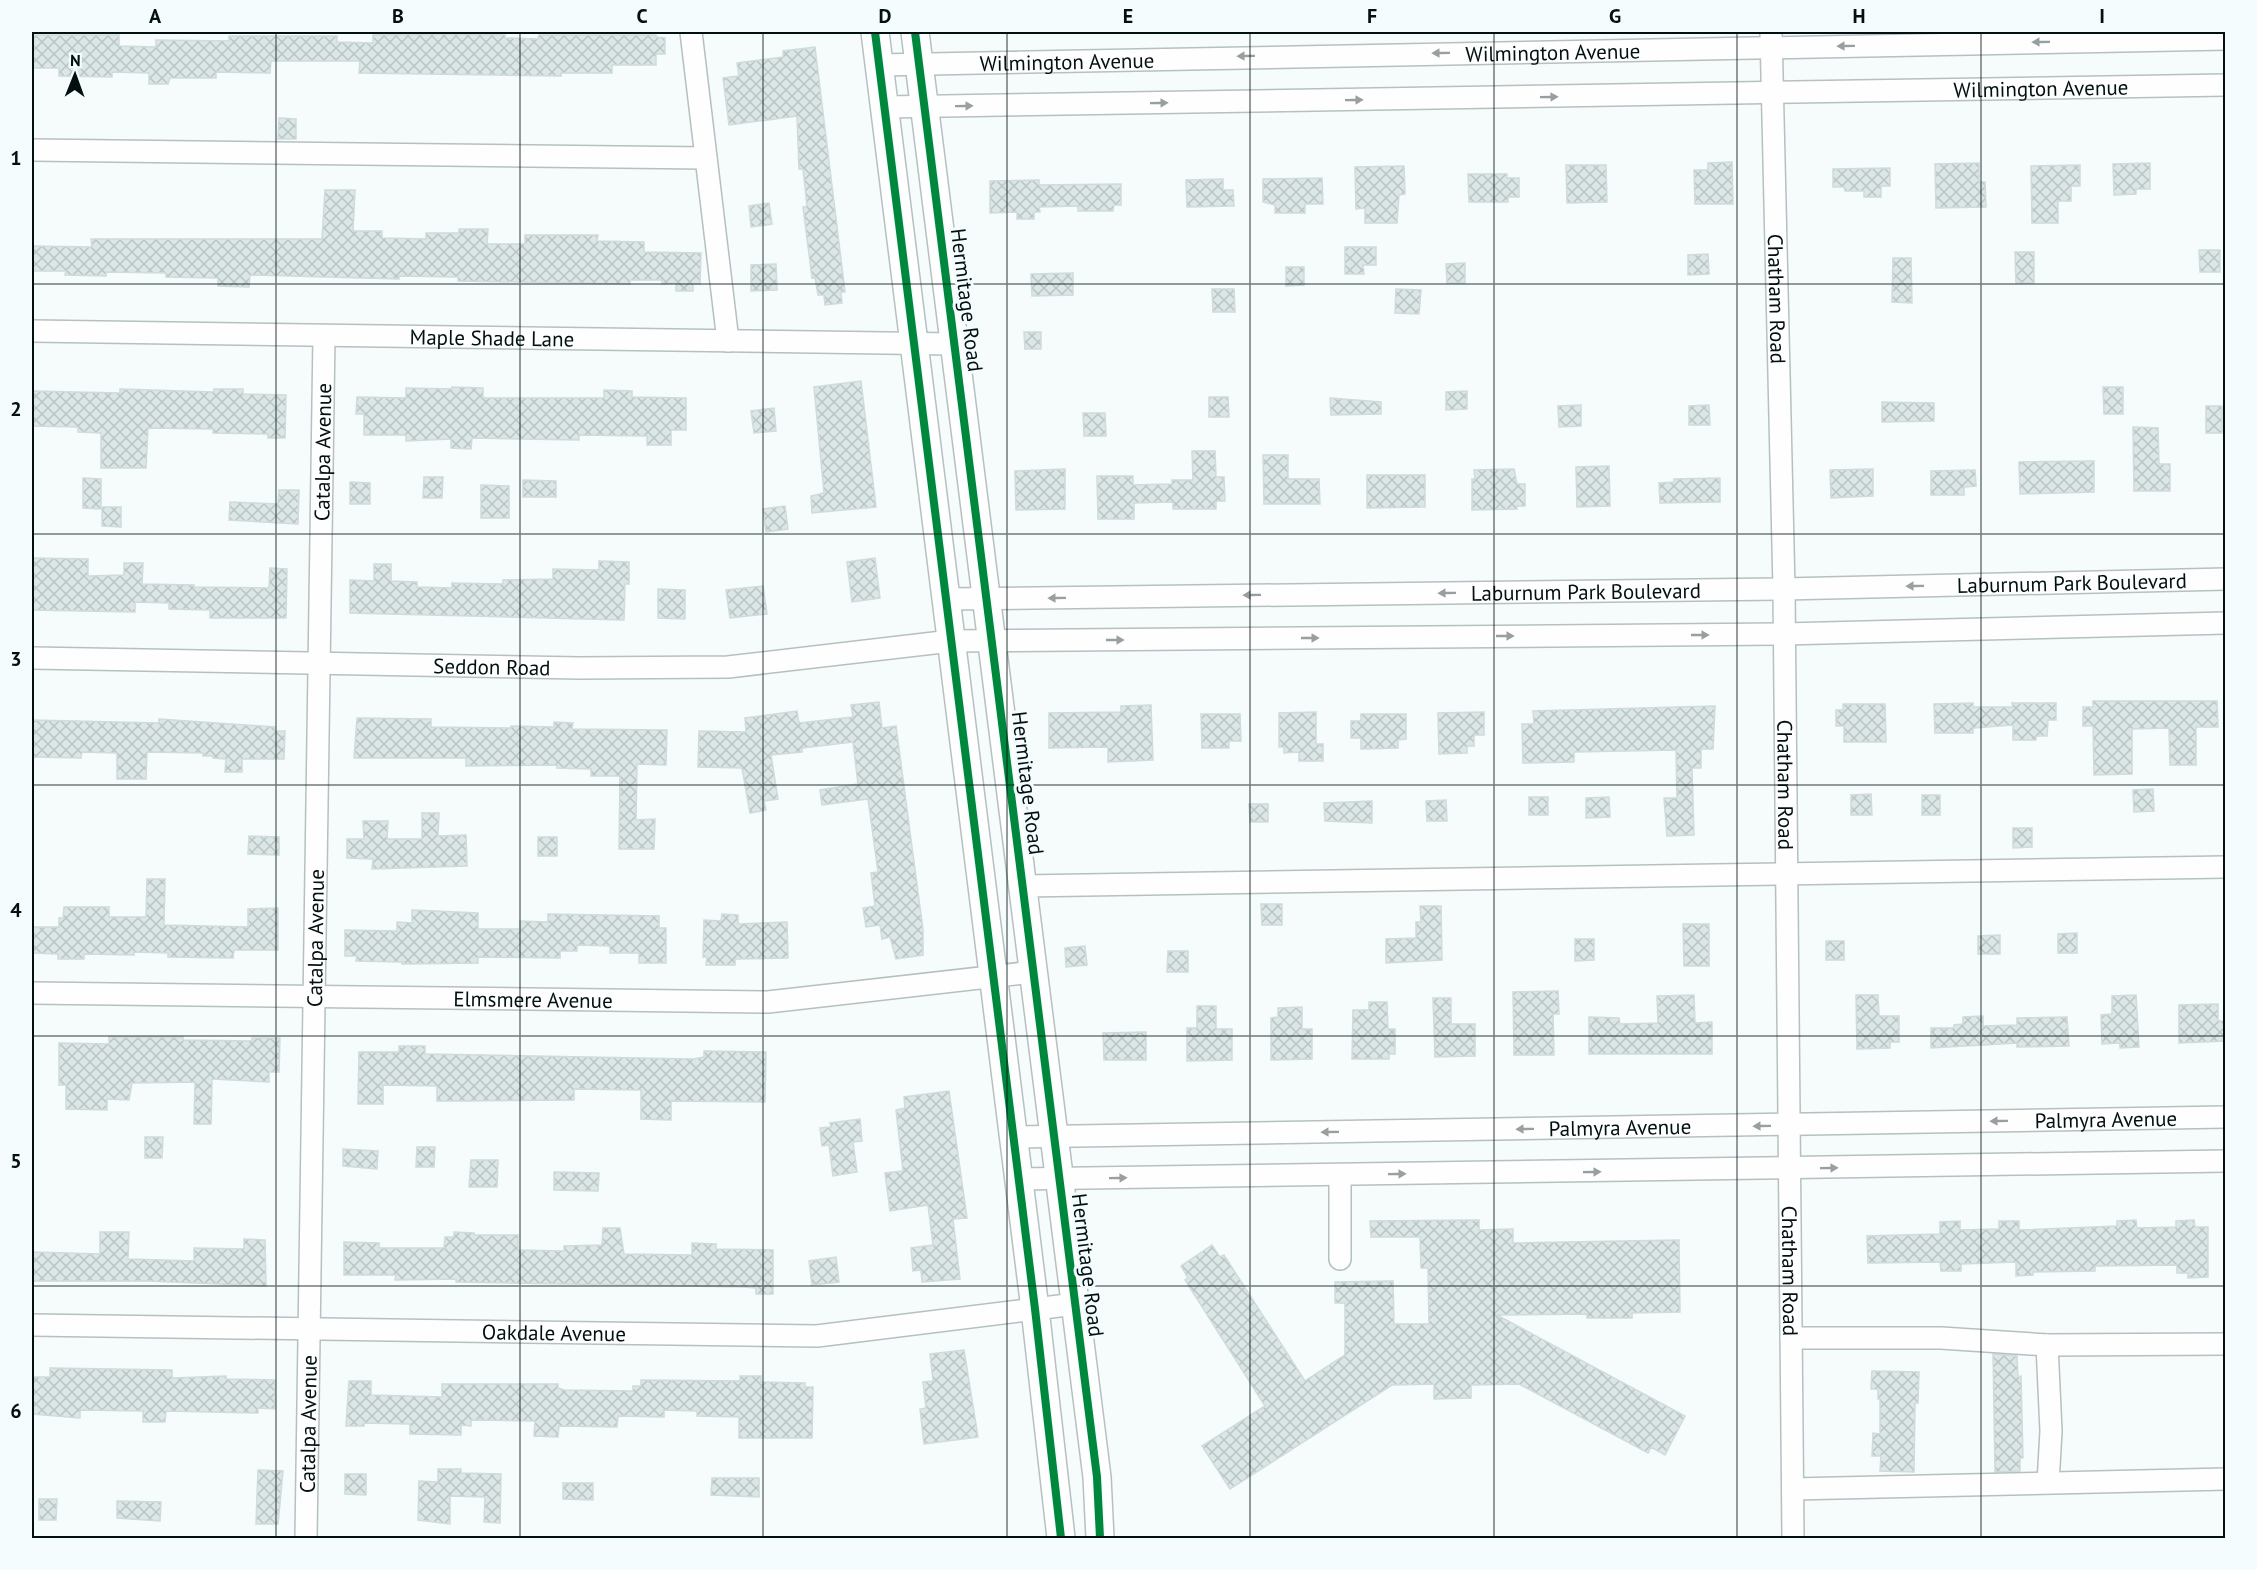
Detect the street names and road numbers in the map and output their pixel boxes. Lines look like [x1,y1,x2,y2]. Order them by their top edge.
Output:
street label: Wilmington Avenue [1465,37,1641,67]
street label: Wilmington Avenue [979,46,1155,77]
street label: Wilmington Avenue [1953,73,2128,103]
street label: Hermitage Road [945,227,989,373]
street label: Chatham Road [1762,234,1792,364]
street label: Maple Shade Lane [409,323,574,352]
street label: Catalpa Avenue [308,383,337,521]
street label: Laburnum Park Boulevard [1957,566,2187,599]
street label: Laburnum Park Boulevard [1471,576,1701,606]
street label: Seddon Road [433,652,551,681]
street label: Hermitage Road [1006,710,1050,856]
street label: Chatham Road [1772,720,1800,850]
street label: Catalpa Avenue [300,869,330,1007]
street label: Elmsmere Avenue [453,985,613,1014]
street label: Palmyra Avenue [2034,1104,2177,1134]
street label: Palmyra Avenue [1548,1112,1691,1142]
street label: Hermitage Road [1066,1192,1110,1338]
street label: Chatham Road [1776,1206,1805,1336]
street label: Oakdale Avenue [482,1318,626,1347]
street label: Catalpa Avenue [293,1355,322,1493]

